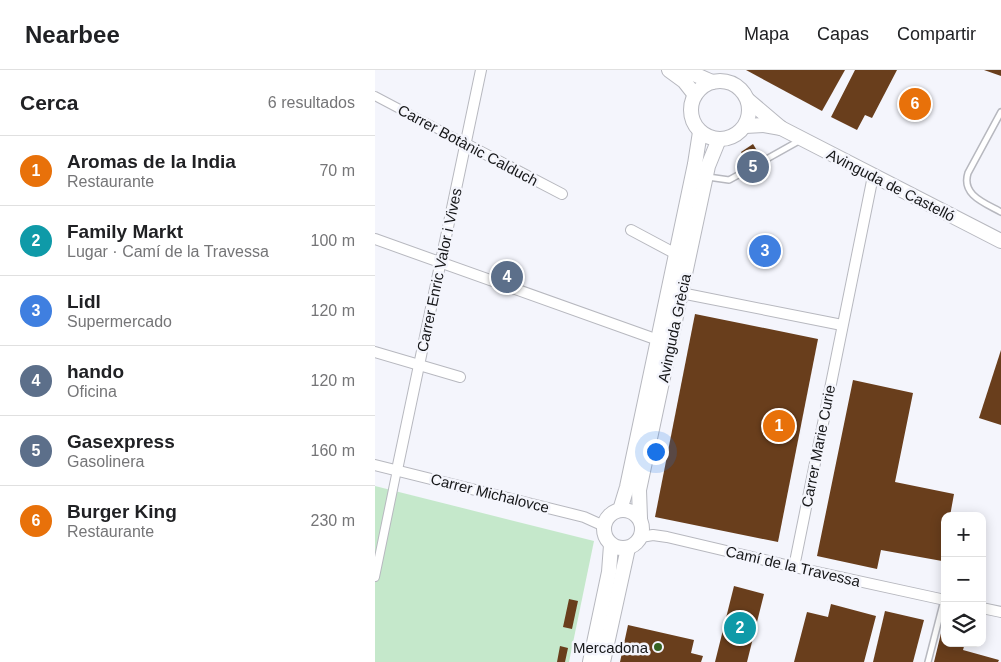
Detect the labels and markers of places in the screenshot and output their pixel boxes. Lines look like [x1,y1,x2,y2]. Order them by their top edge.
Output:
pin: 6 [899,85,931,123]
pin: 5 [737,148,769,186]
pin: 3 [749,232,781,270]
pin: 4 [491,258,523,296]
pin: 1 [763,407,795,445]
pin: 2 [724,609,756,647]
place label: Mercadona [573,639,649,656]
marker: Mercadona [652,641,664,653]

